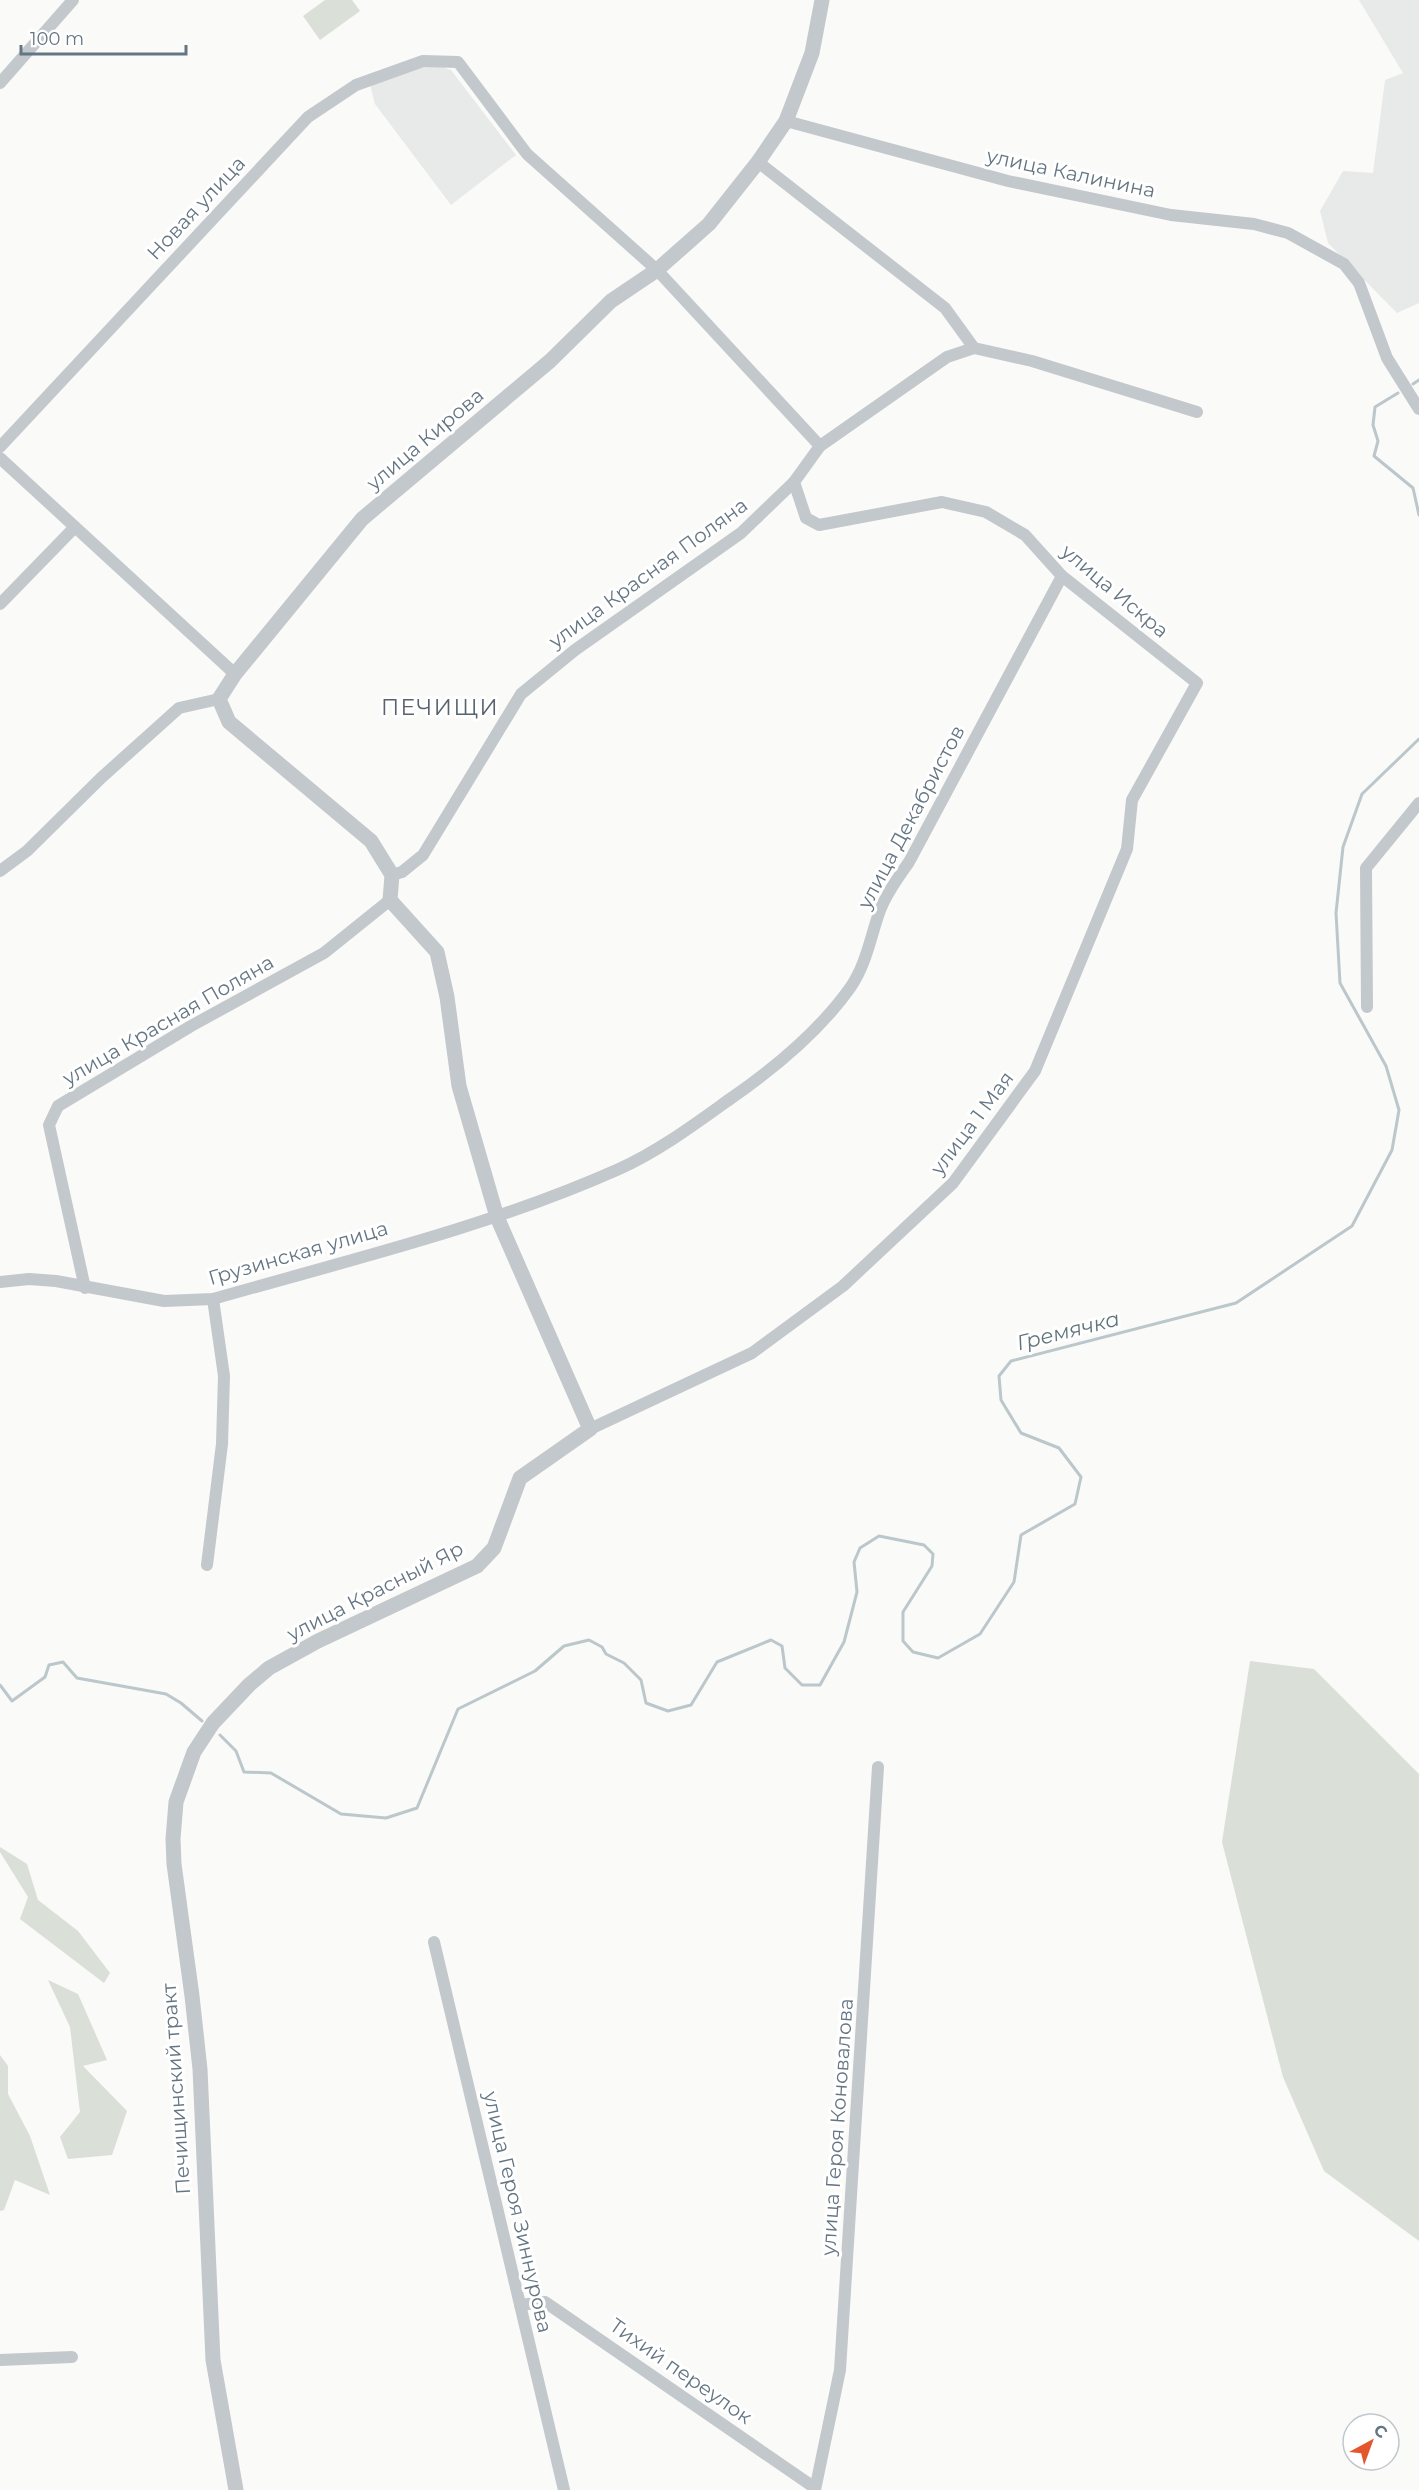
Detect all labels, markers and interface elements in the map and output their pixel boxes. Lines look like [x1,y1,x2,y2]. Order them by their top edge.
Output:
scale bar [21,18,186,56]
text: 100 m [30,28,84,50]
street label: улица Калинина [983,143,1158,203]
street label: Новая улица [142,151,250,265]
street label: улица Кирова [361,383,488,496]
street label: улица Красная Поляна [543,493,752,654]
street label: улица Искра [1056,539,1173,643]
district label: ПЕЧИЩИ [381,694,499,721]
street label: улица Декабристов [852,721,970,914]
street label: улица Красная Поляна [57,950,278,1091]
street label: улица 1 Мая [925,1067,1019,1180]
street label: Грузинская улица [205,1216,391,1290]
water label: Гремячка [1014,1306,1122,1355]
street label: улица Красный Яр [282,1536,467,1646]
street label: Печищинский тракт [157,1982,195,2195]
street label: улица Героя Коновалова [816,1998,858,2257]
street label: улица Героя Зиннурова [478,2088,557,2335]
street label: Тихий переулок [605,2313,757,2429]
north arrow [1341,2412,1401,2472]
text: С [1370,2420,1391,2442]

